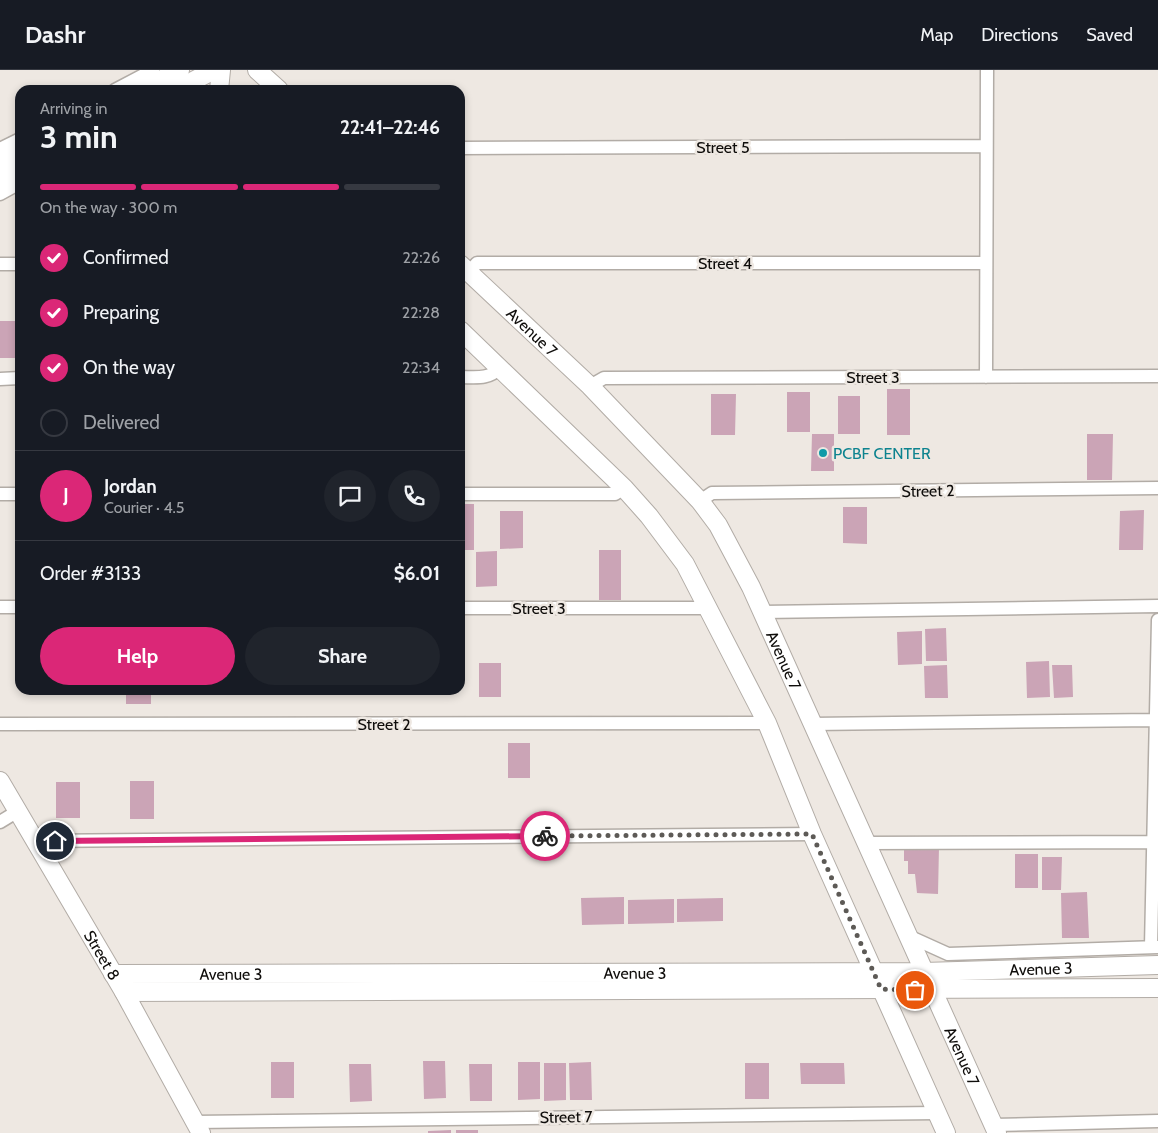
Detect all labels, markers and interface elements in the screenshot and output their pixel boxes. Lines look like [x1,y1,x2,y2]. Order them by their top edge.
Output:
text: Dashr [25,20,85,49]
text: Map [920,24,953,46]
text: Directions [981,24,1058,46]
text: Saved [1086,24,1133,46]
text: Arriving in [40,99,107,118]
text: 22:41–22:46 [340,116,440,139]
text: 3 min [40,117,118,156]
street label: Street 5 [696,138,750,157]
text: On the way · 300 m [40,198,177,217]
icon: check [40,244,68,272]
text: Confirmed [83,246,169,269]
text: 22:26 [402,248,440,267]
street label: Street 4 [698,254,752,273]
icon: check [40,299,68,327]
text: Preparing [83,301,159,324]
text: 22:28 [402,303,440,322]
street label: Avenue 7 [503,303,561,360]
icon: check [40,354,68,382]
text: On the way [83,356,175,379]
text: 22:34 [402,358,440,377]
street label: Street 3 [846,368,900,387]
text: Delivered [83,411,160,434]
place label: PCBF CENTER [833,444,931,463]
marker: PCBF CENTER [817,447,829,459]
button: chat [324,470,376,522]
button: phone [388,470,440,522]
text: Jordan [104,475,157,498]
street label: Street 2 [901,481,955,501]
text: J [63,484,69,507]
text: Courier · 4.5 [104,498,185,517]
text: Order #3133 [40,562,141,585]
text: $6.01 [394,562,440,585]
street label: Street 3 [512,599,566,618]
button: Help [40,627,235,685]
button: Share [245,627,440,685]
street label: Avenue 7 [763,628,805,693]
street label: Street 2 [357,715,411,734]
courier [520,811,570,861]
pin [34,820,76,862]
icon: bike [531,822,559,850]
icon: home [41,827,69,855]
street label: Street 8 [80,927,124,983]
street label: Avenue 3 [1009,958,1073,979]
street label: Avenue 3 [603,963,667,982]
street label: Avenue 3 [199,964,263,983]
pin [894,969,936,1011]
icon: bag [901,976,929,1004]
street label: Avenue 7 [941,1024,984,1088]
street label: Street 7 [539,1107,593,1127]

